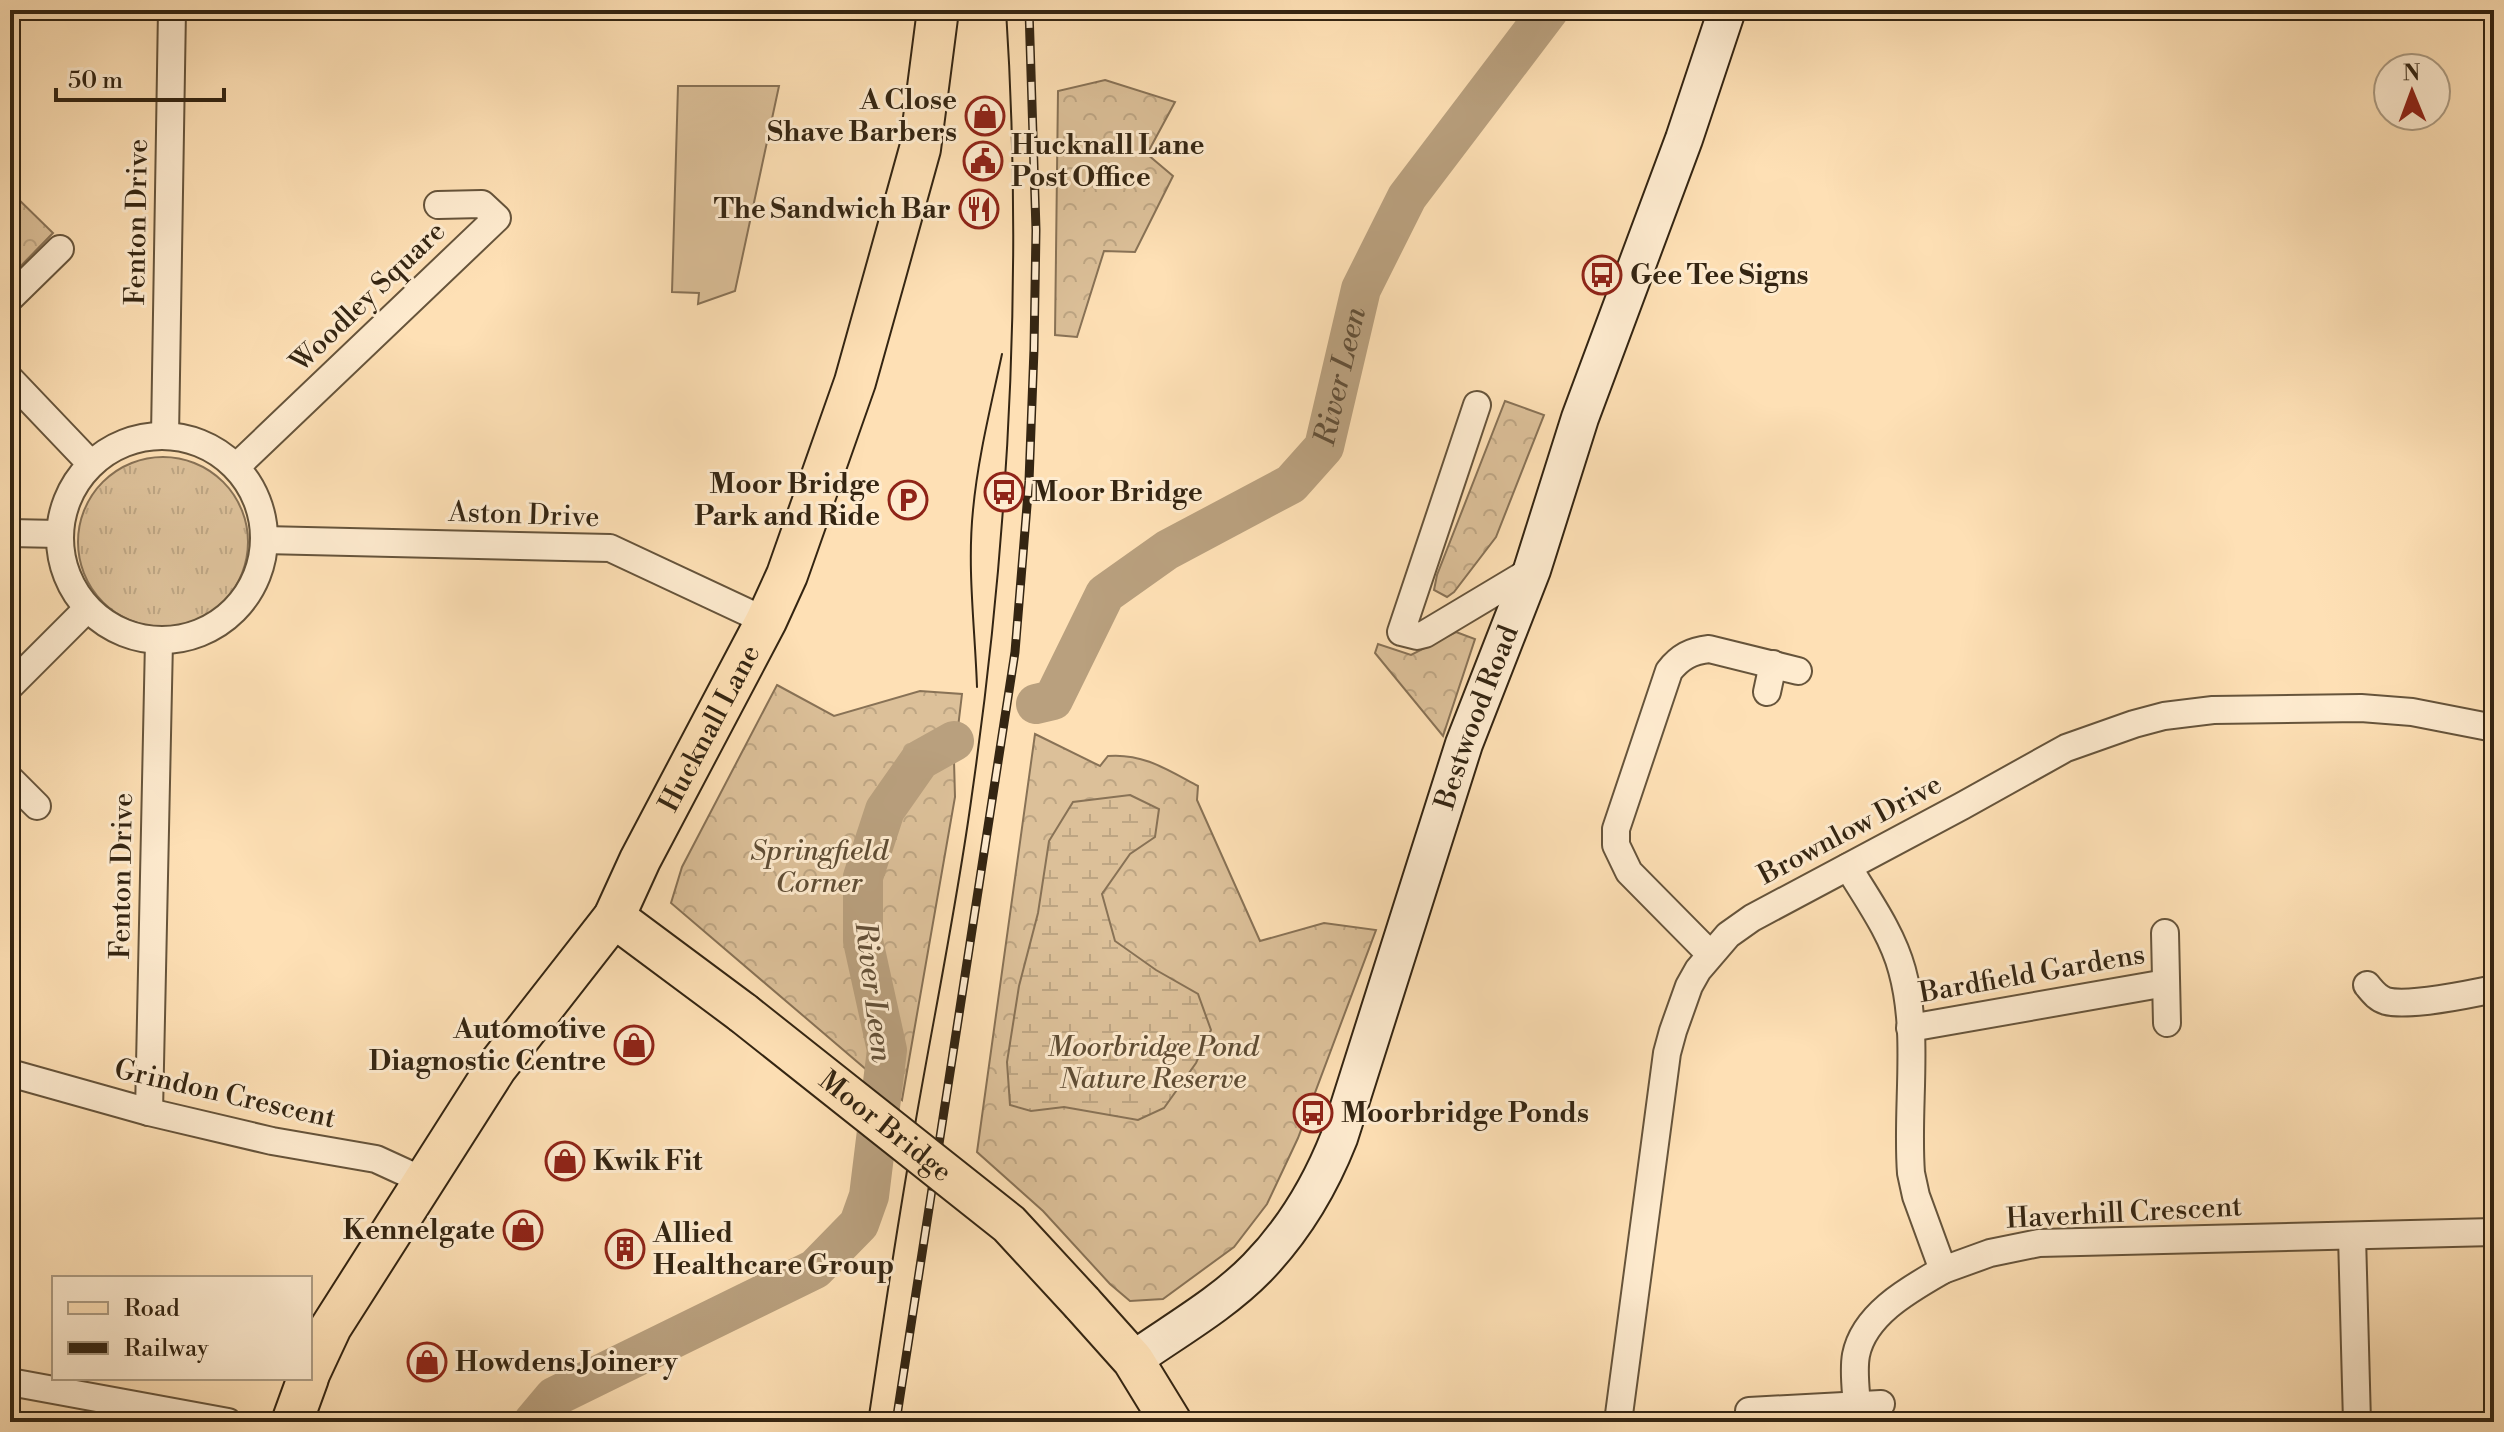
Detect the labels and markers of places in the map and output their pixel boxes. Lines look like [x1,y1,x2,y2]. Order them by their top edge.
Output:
place label: A Close Shave Barbers [767,83,957,150]
shop icon: A Close Shave Barbers [964,95,1006,137]
place label: Hucknall Lane Post Office [1011,128,1205,195]
public building icon: Hucknall Lane Post Office [962,140,1004,182]
restaurant icon: The Sandwich Bar [958,188,1000,230]
place label: The Sandwich Bar [714,192,951,227]
bus stop icon: Gee Tee Signs [1581,254,1623,296]
place label: Gee Tee Signs [1630,258,1809,293]
place label: Moor Bridge Park and Ride [694,467,880,534]
bus stop icon: Moor Bridge [983,471,1025,513]
place label: Moor Bridge [1032,475,1203,510]
parking icon: Moor Bridge Park and Ride [887,479,929,521]
place label: Automotive Diagnostic Centre [369,1012,606,1079]
shop icon: Automotive Diagnostic Centre [613,1024,655,1066]
bus stop icon: Moorbridge Ponds [1292,1092,1334,1134]
place label: Moorbridge Ponds [1341,1096,1589,1131]
shop icon: Kwik Fit [544,1140,586,1182]
place label: Kwik Fit [593,1144,703,1179]
shop icon: Kennelgate [502,1209,544,1251]
place label: Kennelgate [343,1213,495,1248]
place label: Allied Healthcare Group [652,1216,894,1283]
building icon: Allied Healthcare Group [604,1228,646,1270]
shop icon: Howdens Joinery [406,1341,448,1383]
place label: Howdens Joinery [455,1345,678,1380]

